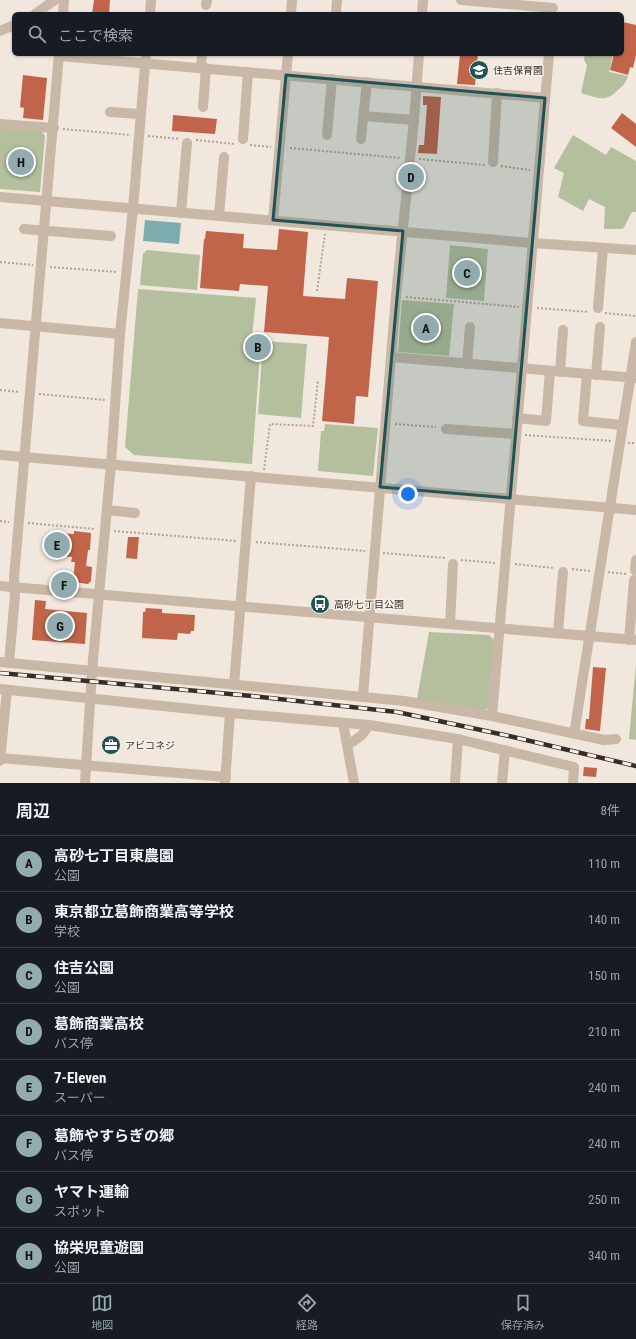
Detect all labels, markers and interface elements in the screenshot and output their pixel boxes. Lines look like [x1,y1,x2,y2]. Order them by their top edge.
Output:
search box [12,12,624,56]
icon: search [26,23,48,45]
text: ここで検索 [58,27,133,45]
school or university icon: 住吉保育園 [468,59,490,81]
place label: 住吉保育園 [493,65,543,76]
pin: H [8,147,34,177]
pin: D [398,162,424,192]
pin: C [454,258,480,288]
pin: A [413,313,439,343]
pin: B [245,332,271,362]
your location [398,484,418,504]
pin: E [44,530,70,560]
pin: F [51,570,77,600]
bus stop icon: 高砂七丁目公園 [309,593,331,615]
place label: 高砂七丁目公園 [334,599,404,610]
pin: G [47,611,73,641]
office icon: アビコネジ [100,734,122,756]
place label: アビコネジ [125,740,175,751]
text: 周辺 [16,801,50,821]
text: 8件 [601,803,620,818]
text: 高砂七丁目東農園 [54,847,174,865]
text: A [25,856,33,871]
text: 110 m [588,856,620,871]
text: 公園 [54,868,80,883]
text: 東京都立葛飾商業高等学校 [54,903,234,921]
text: B [25,912,33,927]
text: 140 m [588,912,620,927]
text: 学校 [54,924,80,939]
text: 住吉公園 [54,959,114,977]
text: C [25,968,33,983]
text: 150 m [588,968,620,983]
text: 公園 [54,980,80,995]
text: 葛飾商業高校 [54,1015,144,1033]
text: D [25,1024,33,1039]
text: 210 m [588,1024,620,1039]
text: バス停 [54,1036,93,1051]
text: 7-Eleven [54,1069,106,1087]
text: E [26,1080,32,1095]
text: 240 m [588,1080,620,1095]
text: スーパー [54,1090,106,1105]
text: 葛飾やすらぎの郷 [54,1127,174,1145]
text: F [26,1136,32,1151]
text: 240 m [588,1136,620,1151]
text: バス停 [54,1148,93,1163]
text: ヤマト運輸 [54,1183,129,1201]
text: G [25,1192,33,1207]
text: 250 m [588,1192,620,1207]
text: スポット [54,1204,106,1219]
text: 協栄児童遊園 [54,1239,144,1257]
text: H [25,1248,33,1263]
text: 340 m [588,1248,620,1263]
text: 公園 [54,1260,80,1275]
tab: 地図 [91,1292,113,1332]
tab: 経路 [296,1292,318,1332]
tab: 保存済み [501,1292,545,1332]

